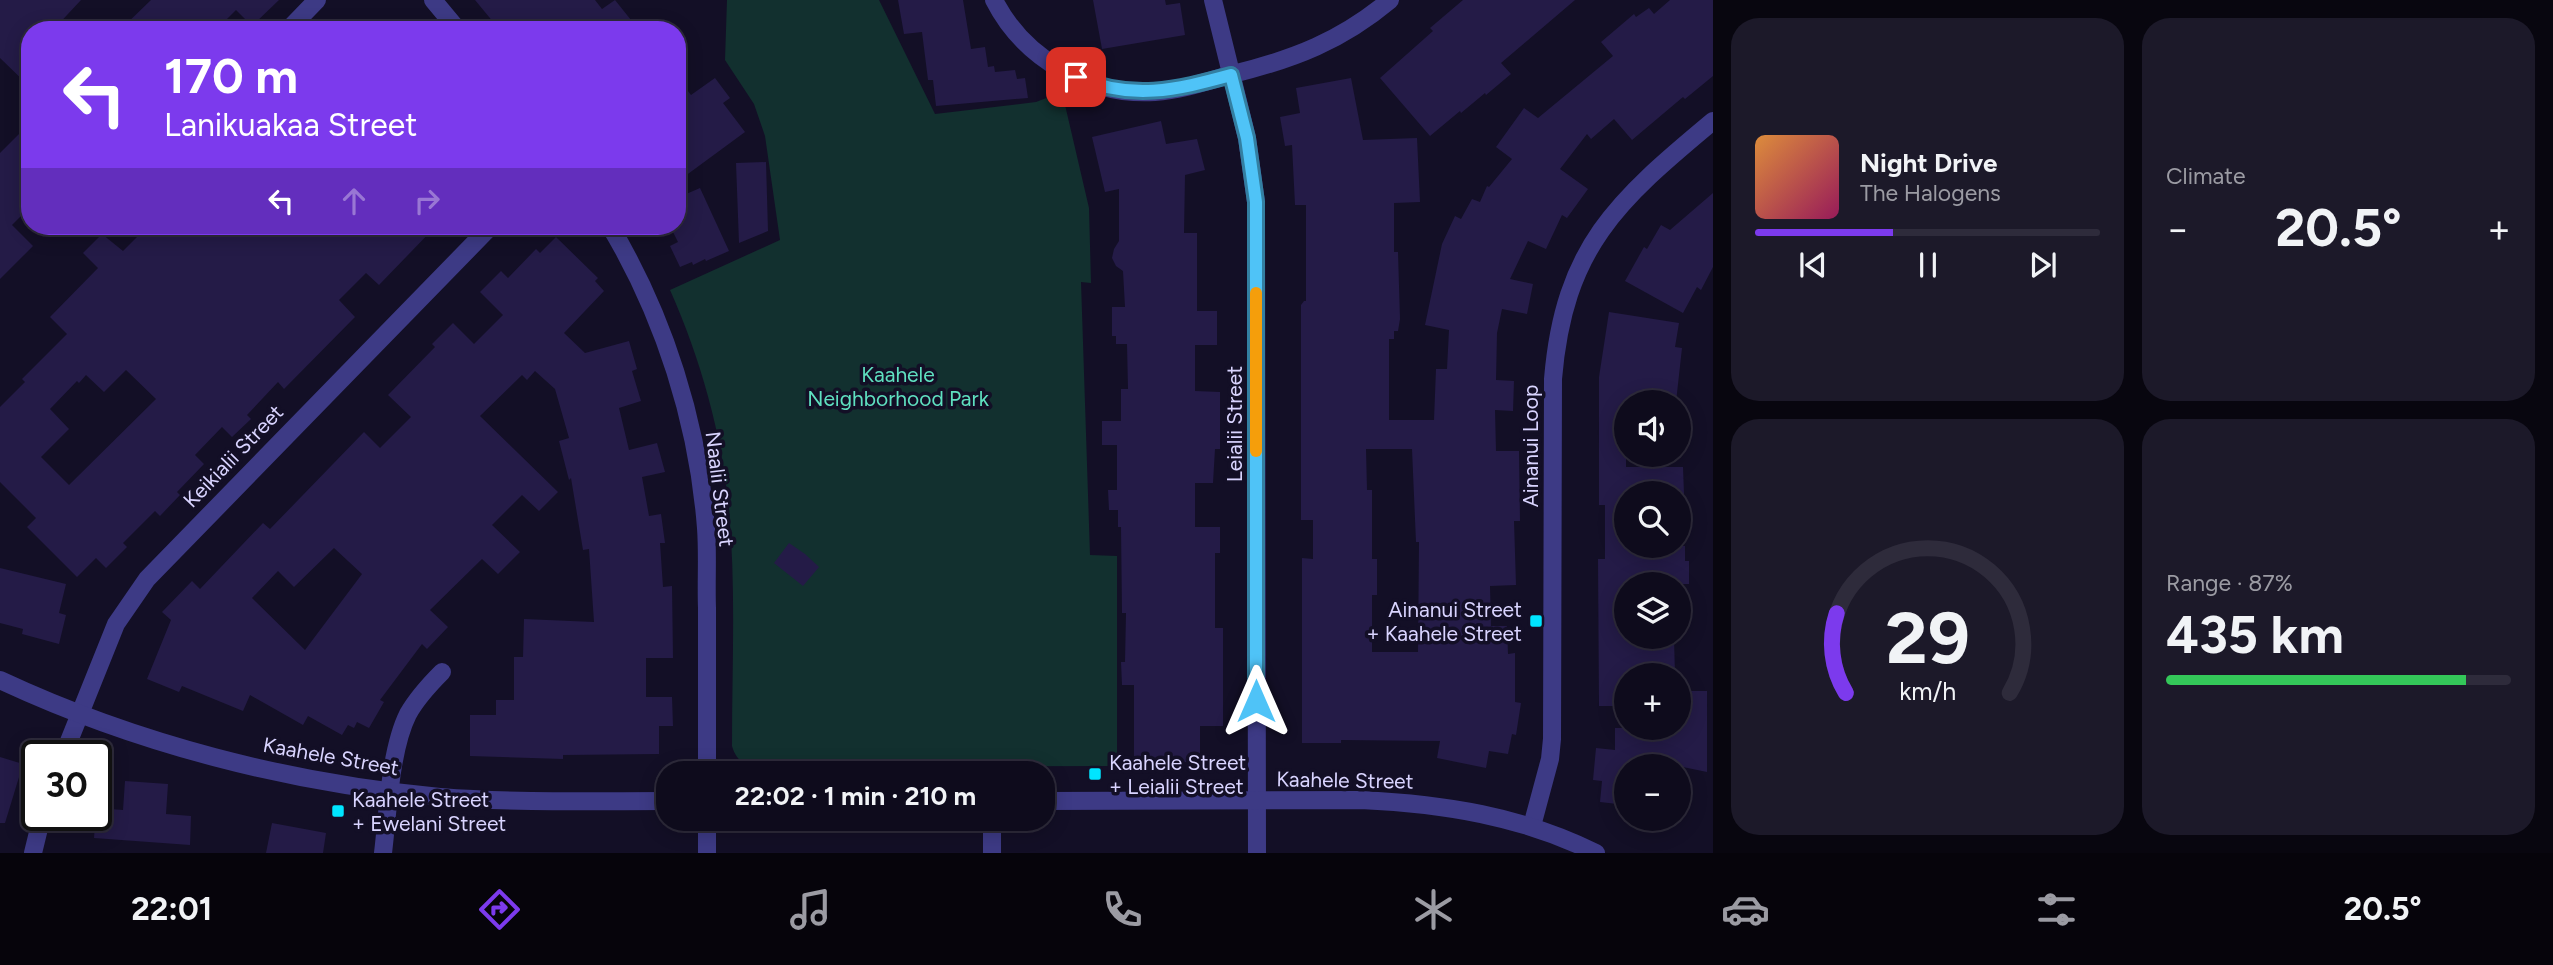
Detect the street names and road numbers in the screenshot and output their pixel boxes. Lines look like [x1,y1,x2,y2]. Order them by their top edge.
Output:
street label: Leialii Street [1222,366,1247,482]
street label: Ainanui Loop [1518,385,1543,507]
street label: Keikialii Street [178,399,288,513]
street label: Naalii Street [701,430,739,548]
street label: Kaahele Street [261,732,401,780]
street label: Kaahele Street [1276,766,1414,794]

